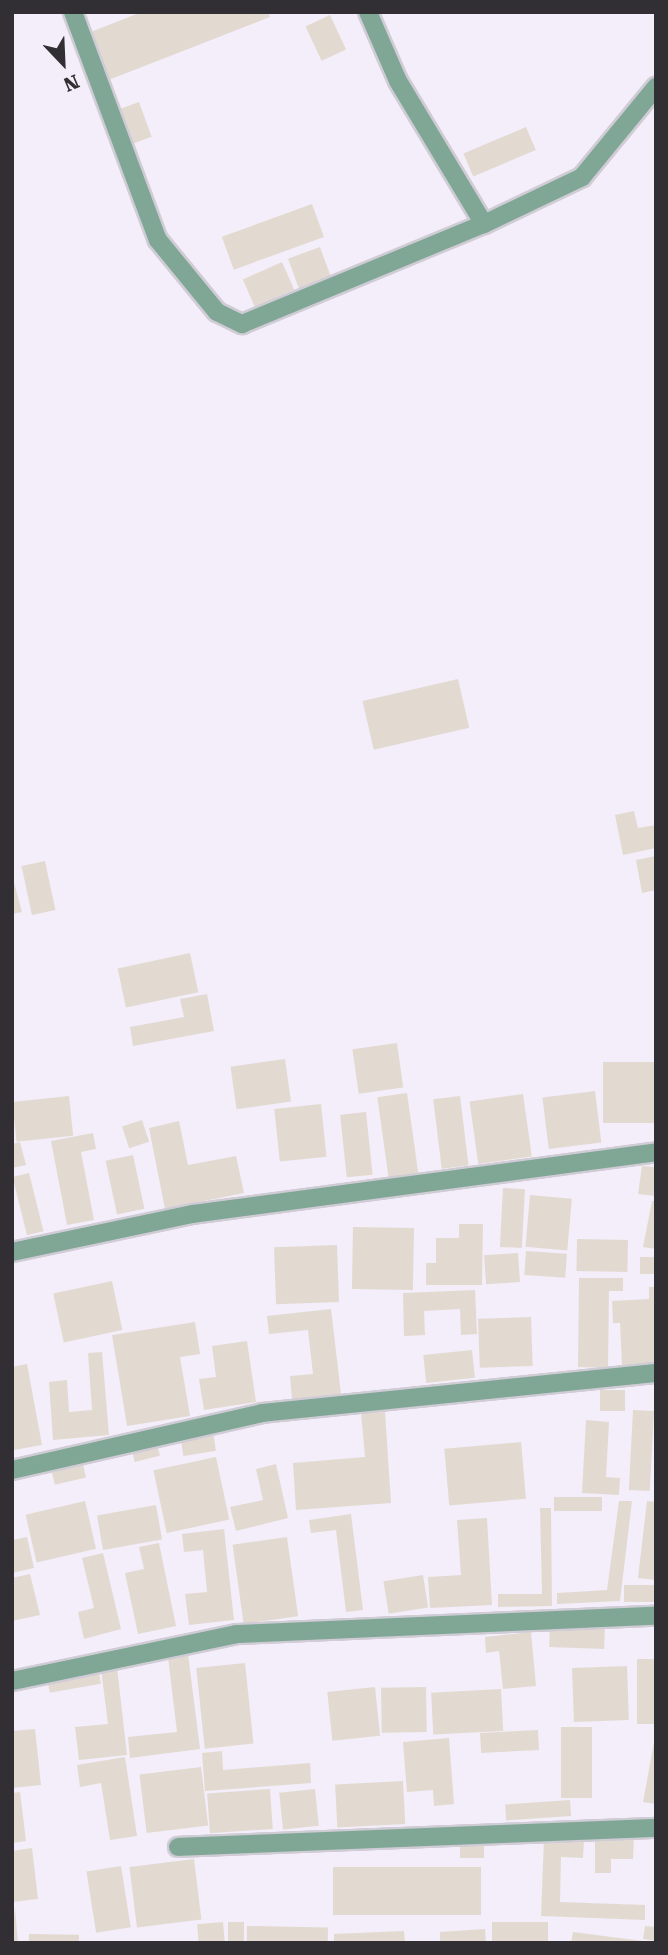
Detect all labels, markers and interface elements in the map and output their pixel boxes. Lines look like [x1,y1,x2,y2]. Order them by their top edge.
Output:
north arrow [28,28,98,98]
text: N [60,69,83,96]

